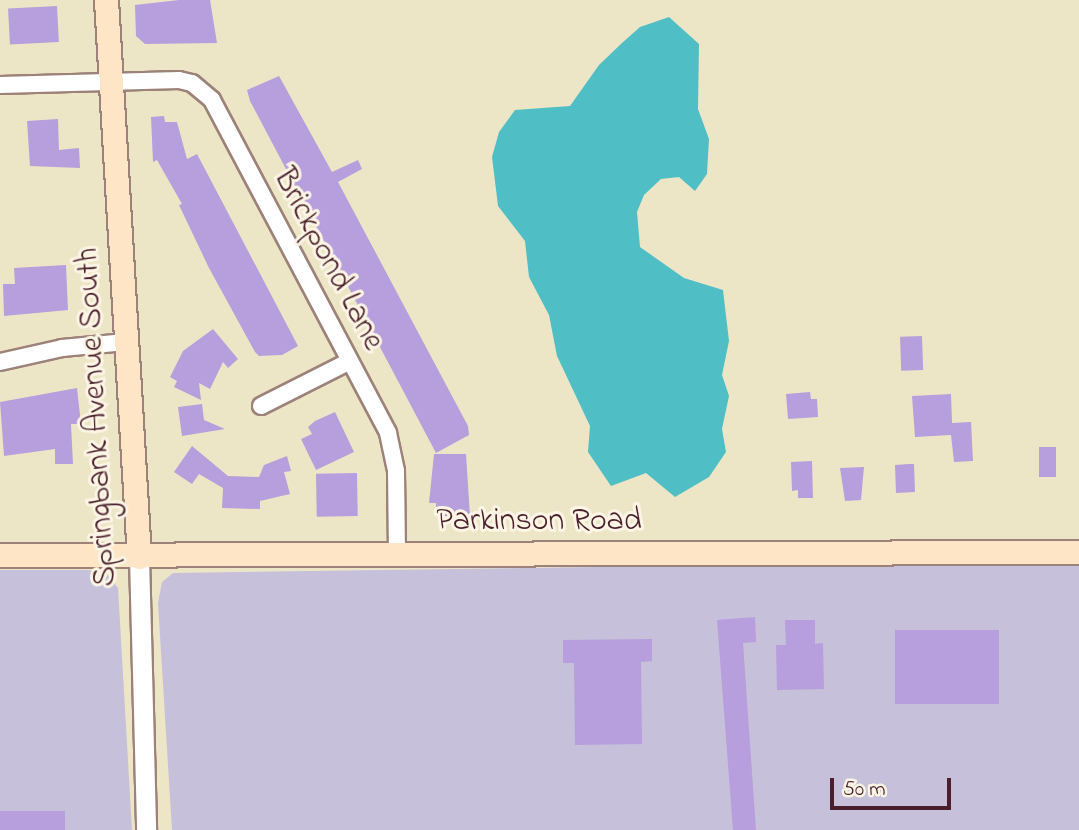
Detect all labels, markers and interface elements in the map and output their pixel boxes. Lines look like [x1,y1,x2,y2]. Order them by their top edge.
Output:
street label: Brickpond Lane [263,162,391,358]
street label: Springbank Avenue South [70,246,126,588]
street label: Parkinson Road [436,503,642,541]
scale bar [834,764,955,808]
text: 50 m [843,775,886,805]

